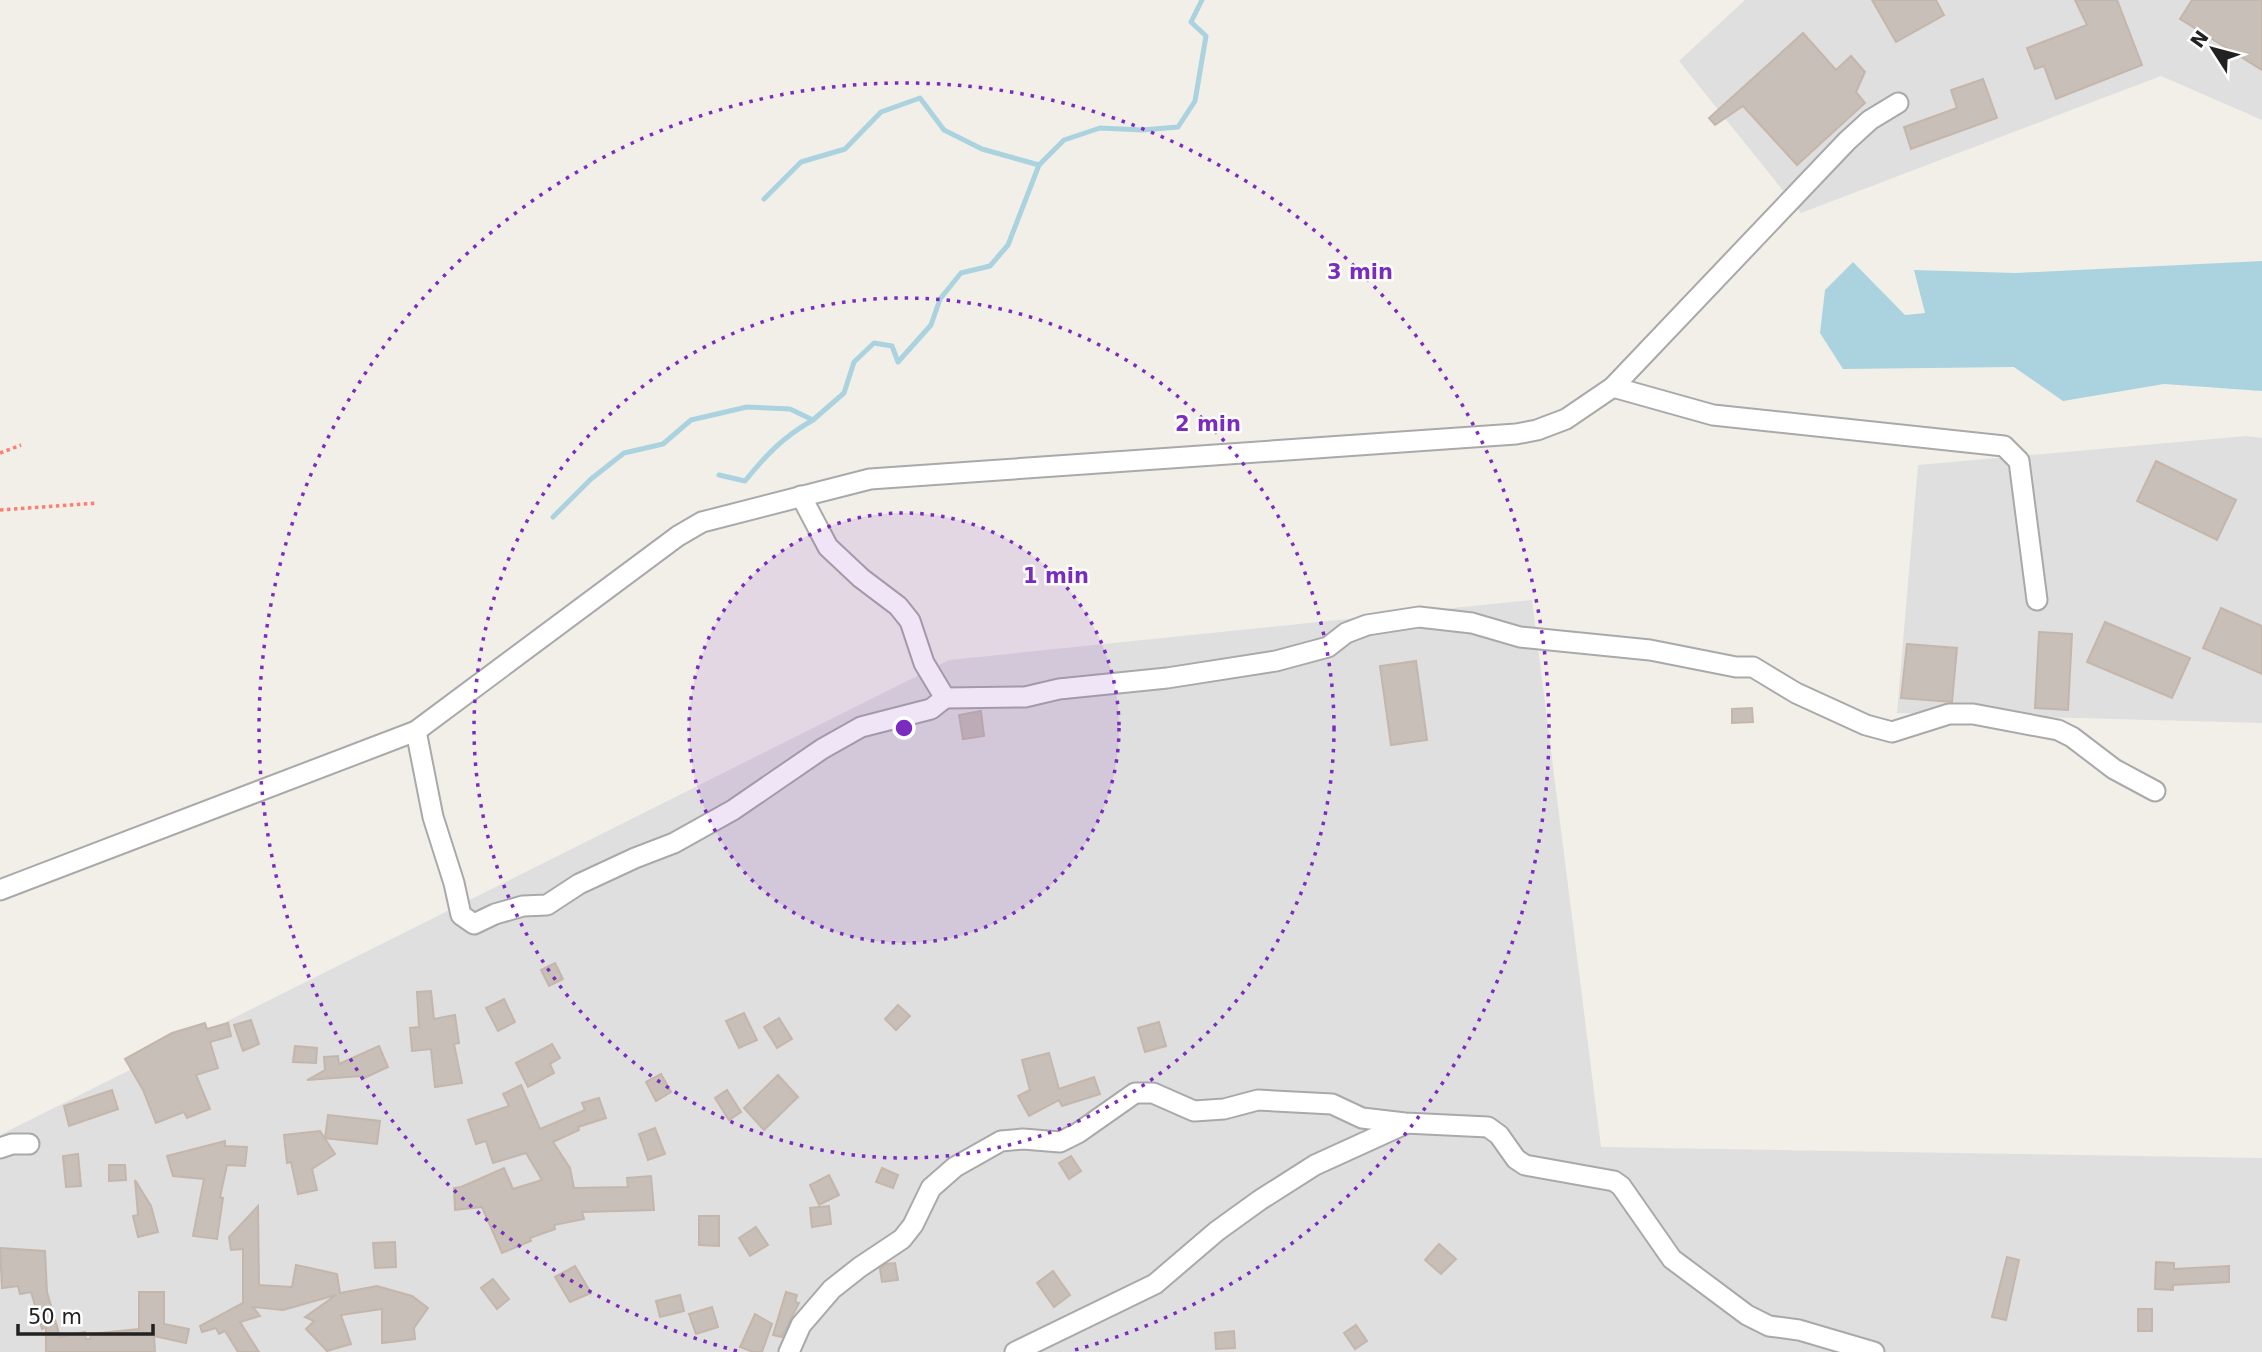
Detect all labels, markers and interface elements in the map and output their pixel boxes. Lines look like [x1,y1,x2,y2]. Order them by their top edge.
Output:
north arrow [2178,14,2248,84]
text: N [2186,26,2213,52]
text: 3 min [1327,260,1393,284]
text: 2 min [1175,412,1241,436]
text: 1 min [1023,564,1089,588]
centre of rings [892,716,916,740]
scale bar [18,1292,152,1336]
text: 50 m [28,1305,82,1329]

